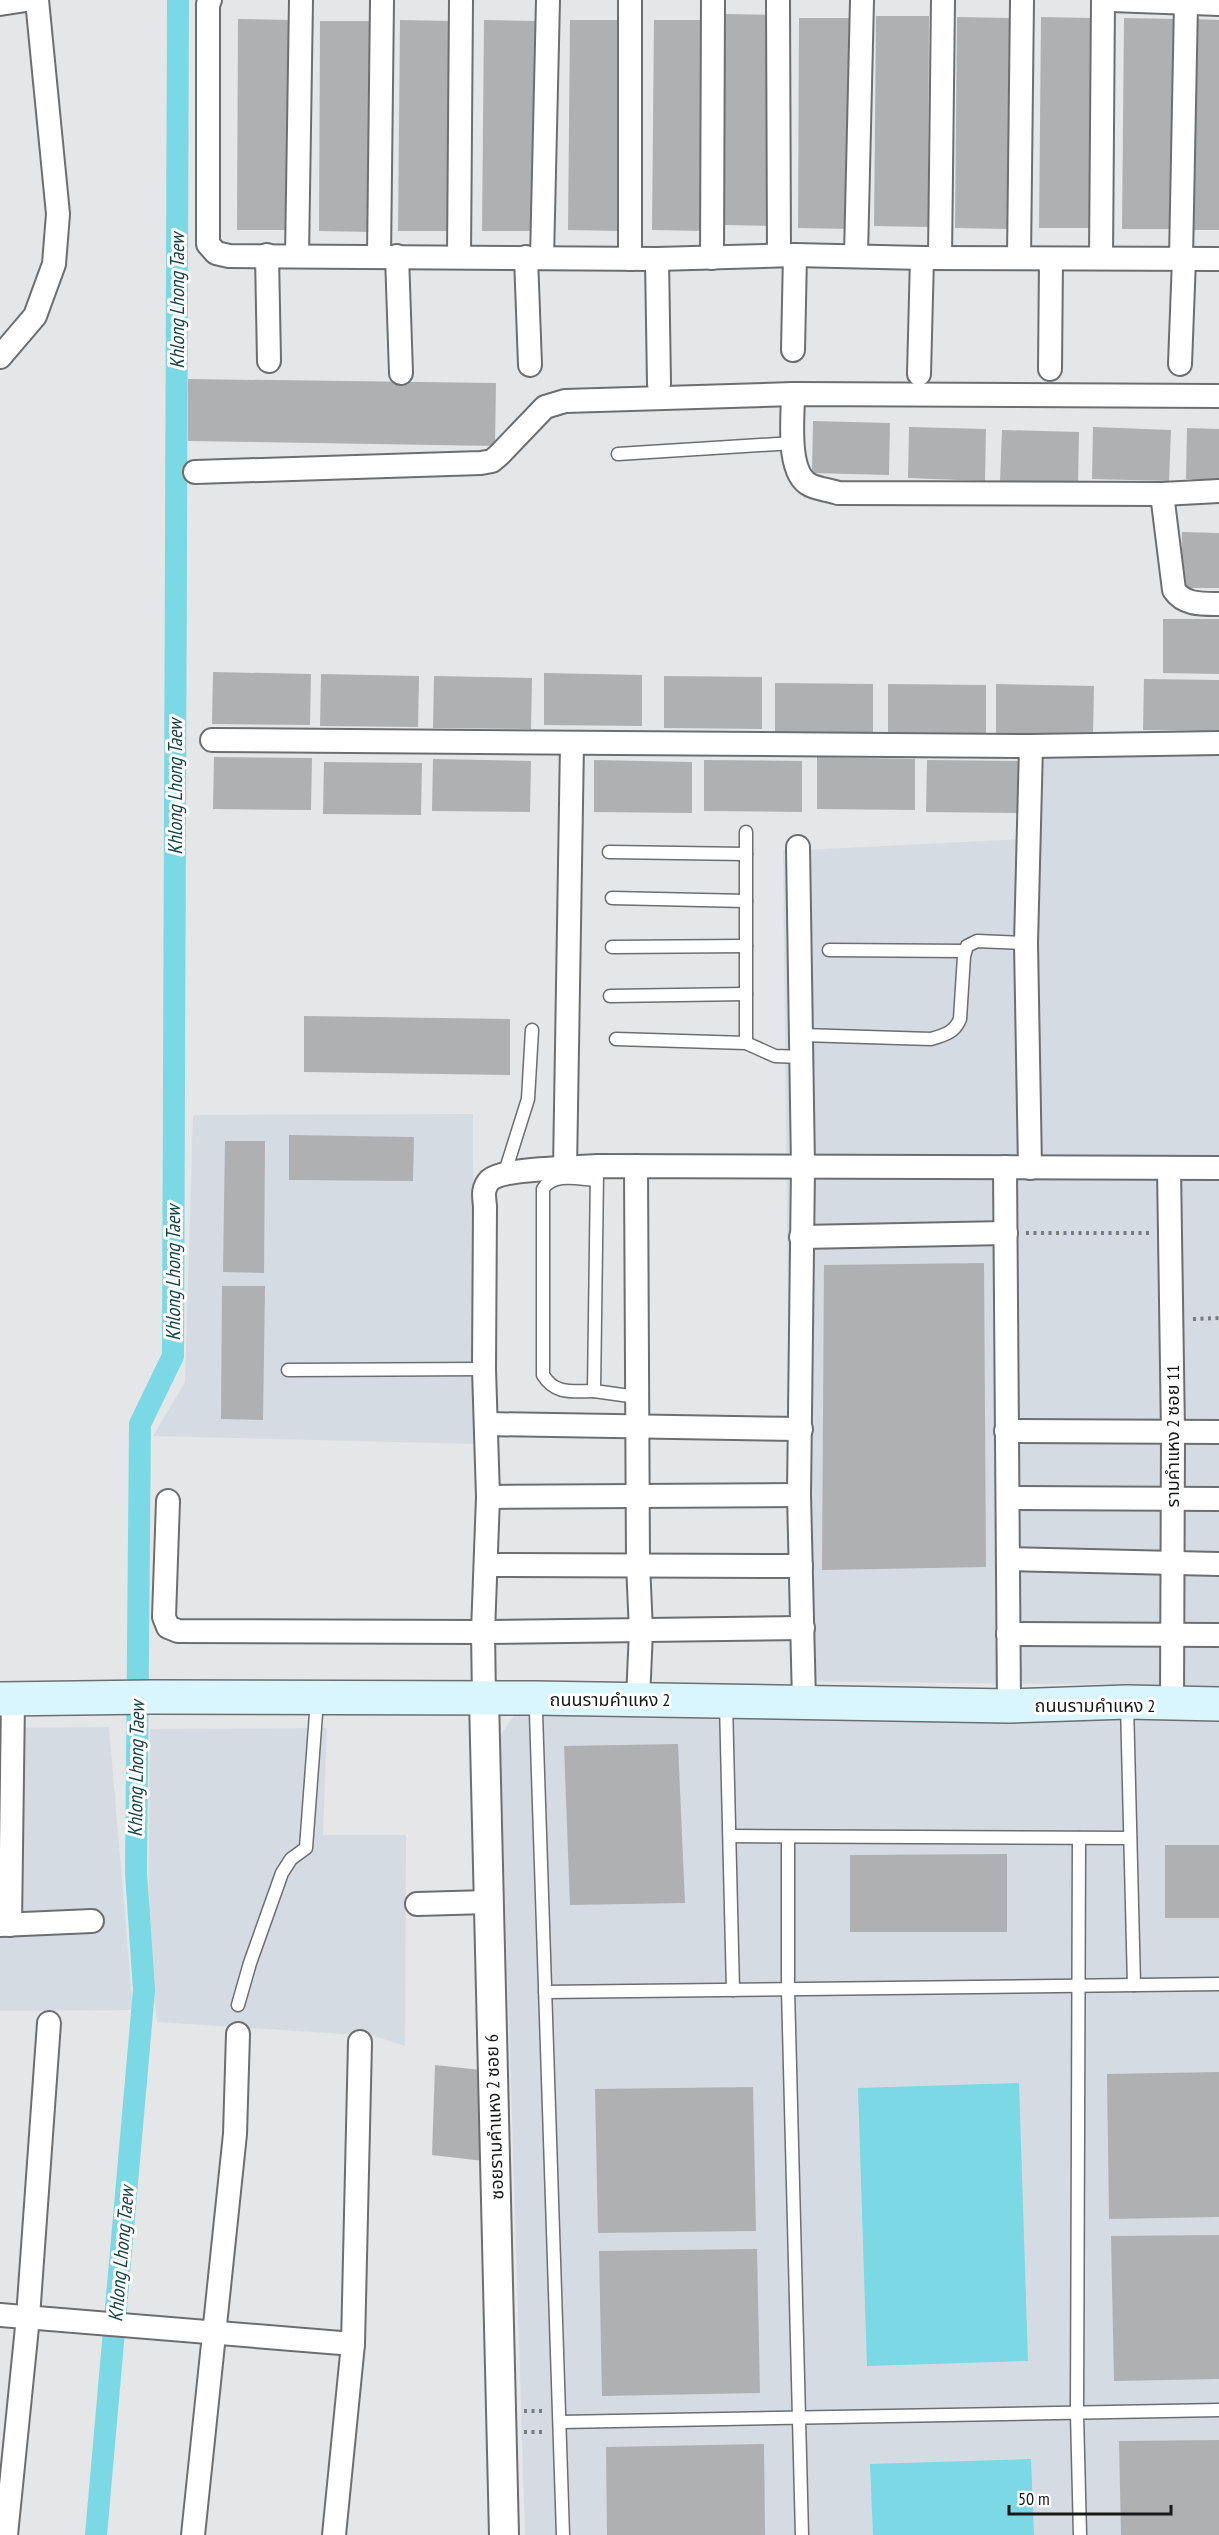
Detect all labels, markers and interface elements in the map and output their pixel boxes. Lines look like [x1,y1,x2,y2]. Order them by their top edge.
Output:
water label: Khlong Lhong Taew [164,230,190,369]
water label: Khlong Lhong Taew [162,716,188,855]
water label: Khlong Lhong Taew [160,1202,186,1341]
street label: รามคำแหง 2 ซอย 11 [1161,1365,1184,1507]
street label: ถนนรามคำแหง 2 [550,1688,670,1711]
street label: ถนนรามคำแหง 2 [1035,1694,1155,1717]
water label: Khlong Lhong Taew [122,1698,150,1837]
street label: ซอยรามคำแหง 2 ซอย 6 [480,2034,508,2200]
water label: Khlong Lhong Taew [102,2182,140,2323]
scale bar [1009,2478,1171,2516]
text: 50 m [1018,2487,1050,2510]

